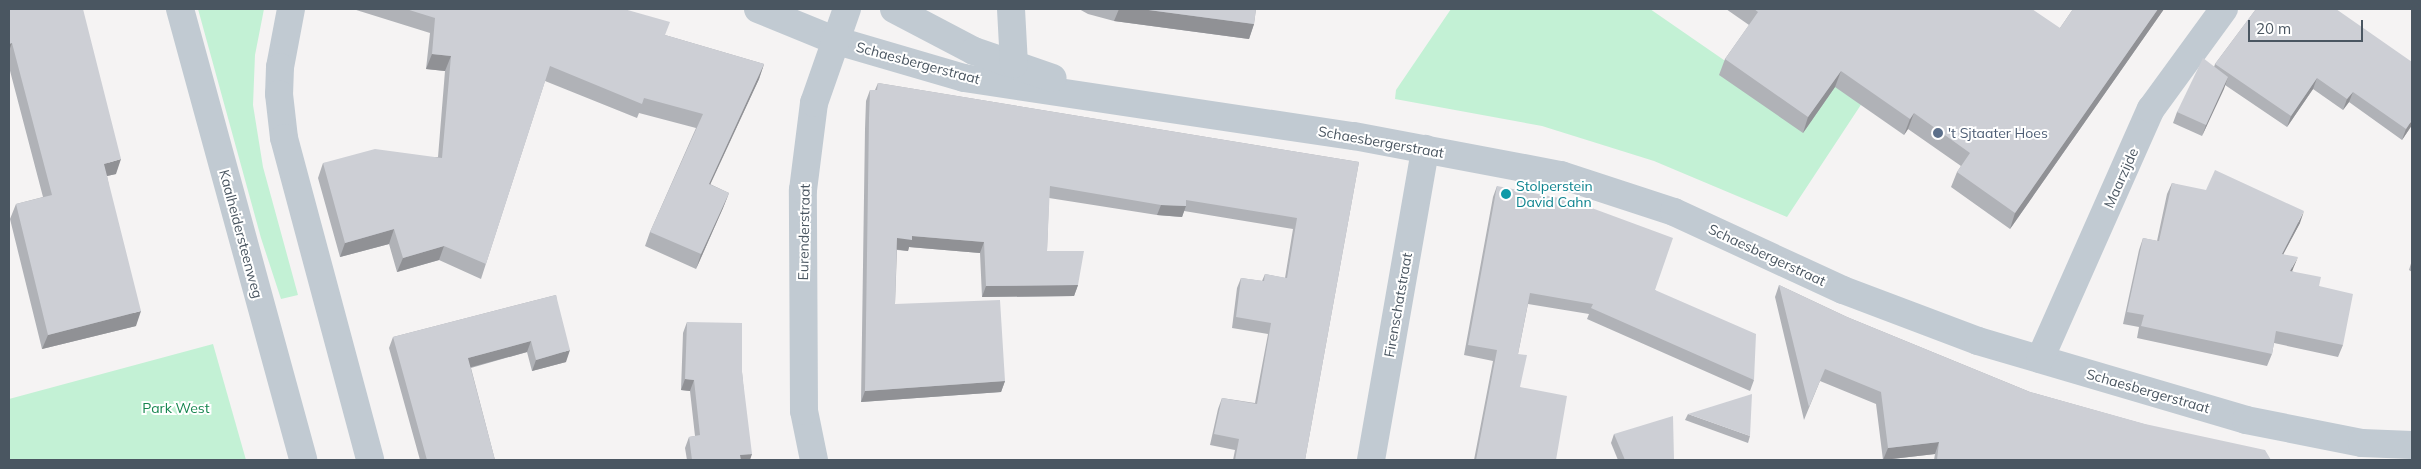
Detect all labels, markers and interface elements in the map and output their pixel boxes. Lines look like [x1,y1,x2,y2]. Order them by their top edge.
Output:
scale bar [2251,10,2366,42]
text: 20 m [2256,19,2291,38]
street label: Schaesbergerstraat [854,38,982,88]
street label: Schaesbergerstraat [1317,123,1445,161]
place label: 't Sjtaater Hoes [1948,125,2048,141]
marker: 't Sjtaater Hoes [1932,127,1944,139]
street label: Maarzijde [2100,145,2142,211]
street label: Kaalheidersteenweg [216,168,266,300]
place label: Stolperstein David Cahn [1516,178,1593,210]
street label: Eurenderstraat [795,184,813,280]
marker: Stolperstein David Cahn [1500,188,1512,200]
street label: Schaesbergerstraat [1706,220,1828,290]
street label: Firenschatstraat [1381,251,1415,359]
street label: Schaesbergerstraat [2084,365,2212,417]
park label: Park West [142,400,210,416]

